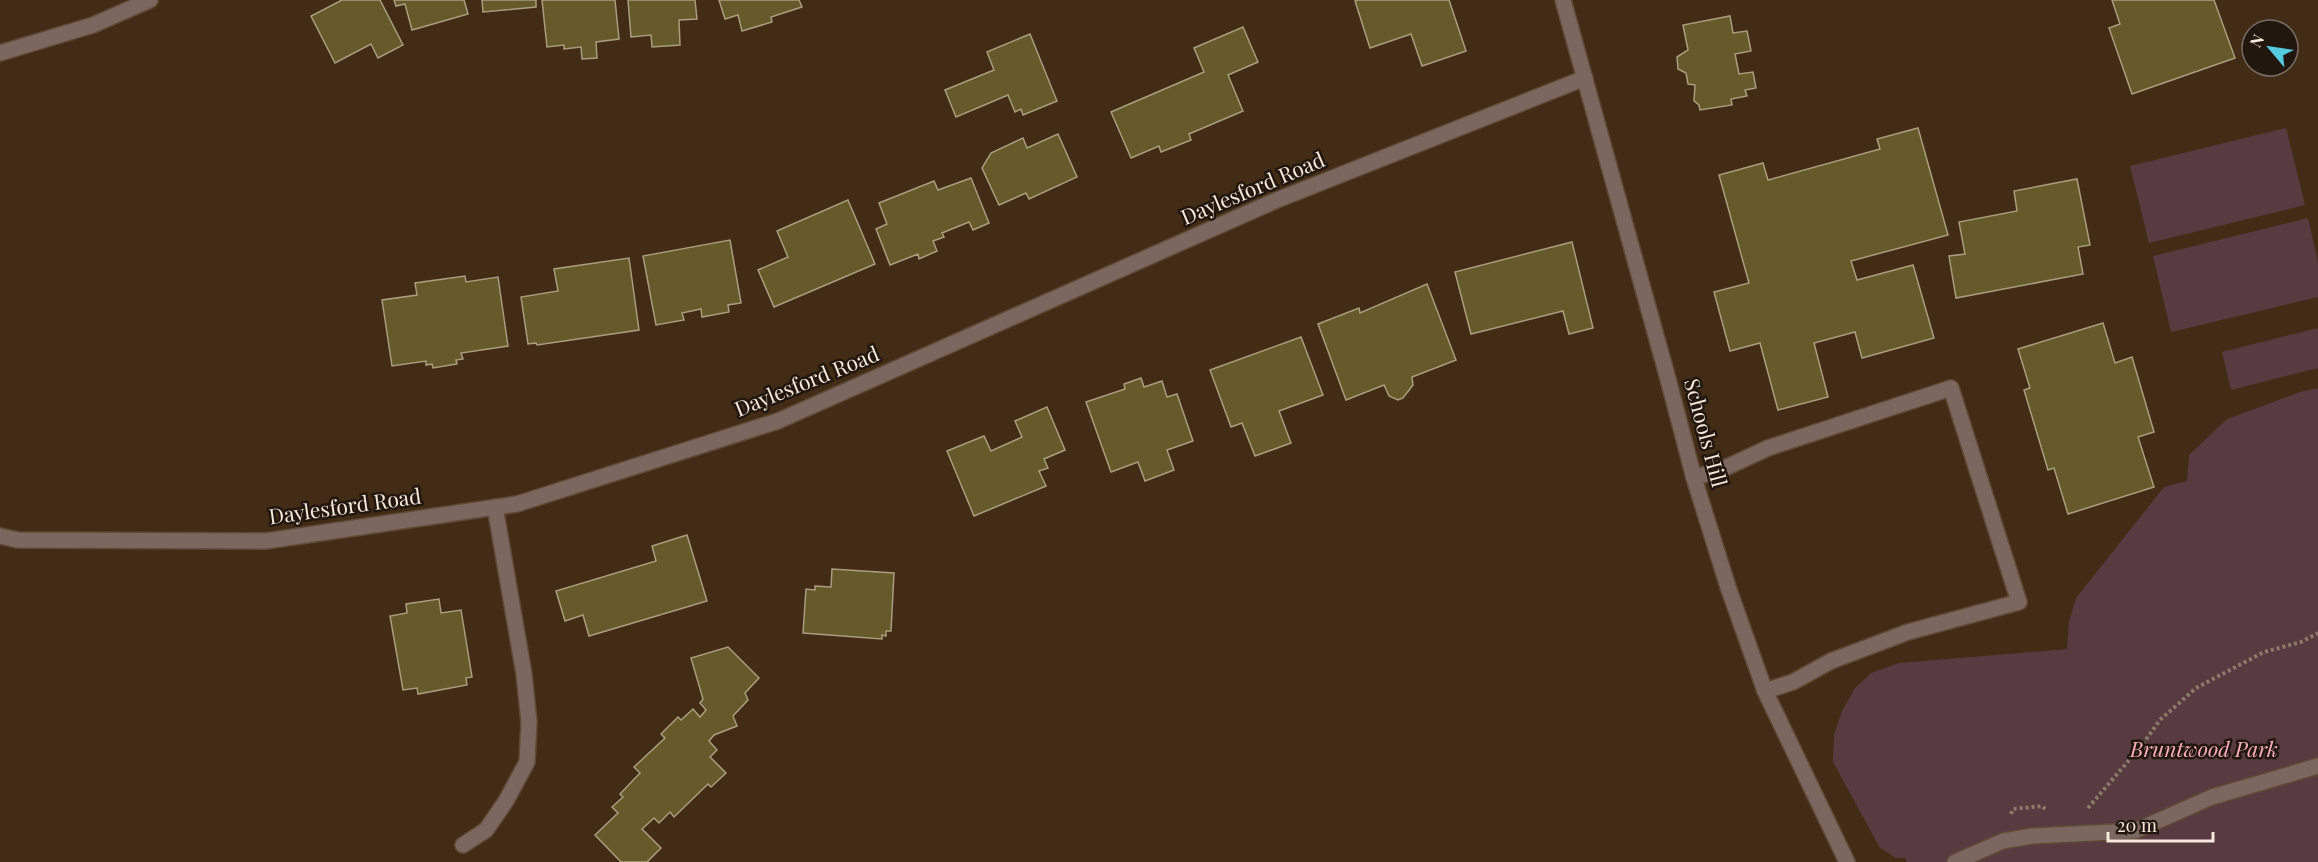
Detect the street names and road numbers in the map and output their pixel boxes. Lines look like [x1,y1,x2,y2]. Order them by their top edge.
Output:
street label: Daylesford Road [1176,144,1328,230]
street label: Daylesford Road [730,338,883,422]
street label: Schools Hill [1679,375,1735,490]
street label: Daylesford Road [267,480,423,530]

